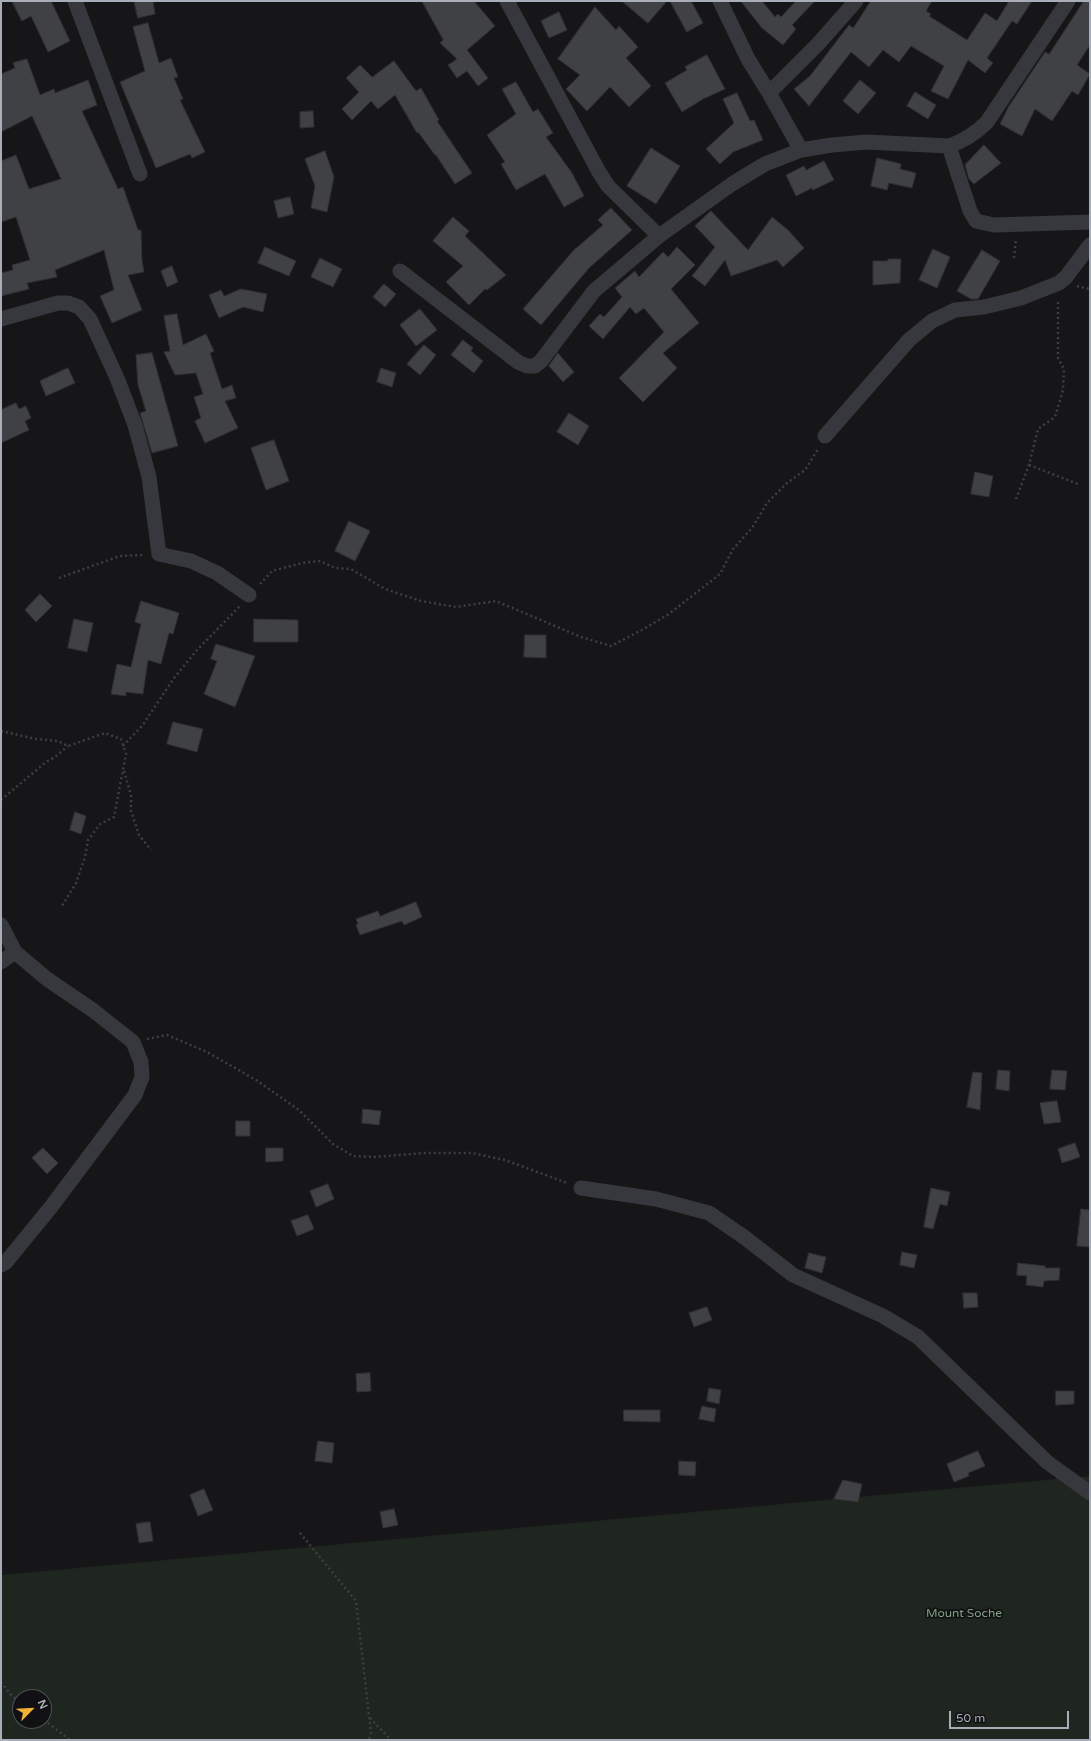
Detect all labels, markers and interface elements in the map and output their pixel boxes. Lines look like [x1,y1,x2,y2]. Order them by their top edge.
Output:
park label: Mount Soche [926,1607,1002,1621]
north arrow [12,1689,52,1729]
text: N [35,1698,50,1711]
scale bar [951,1703,1071,1729]
text: 50 m [956,1711,985,1725]

